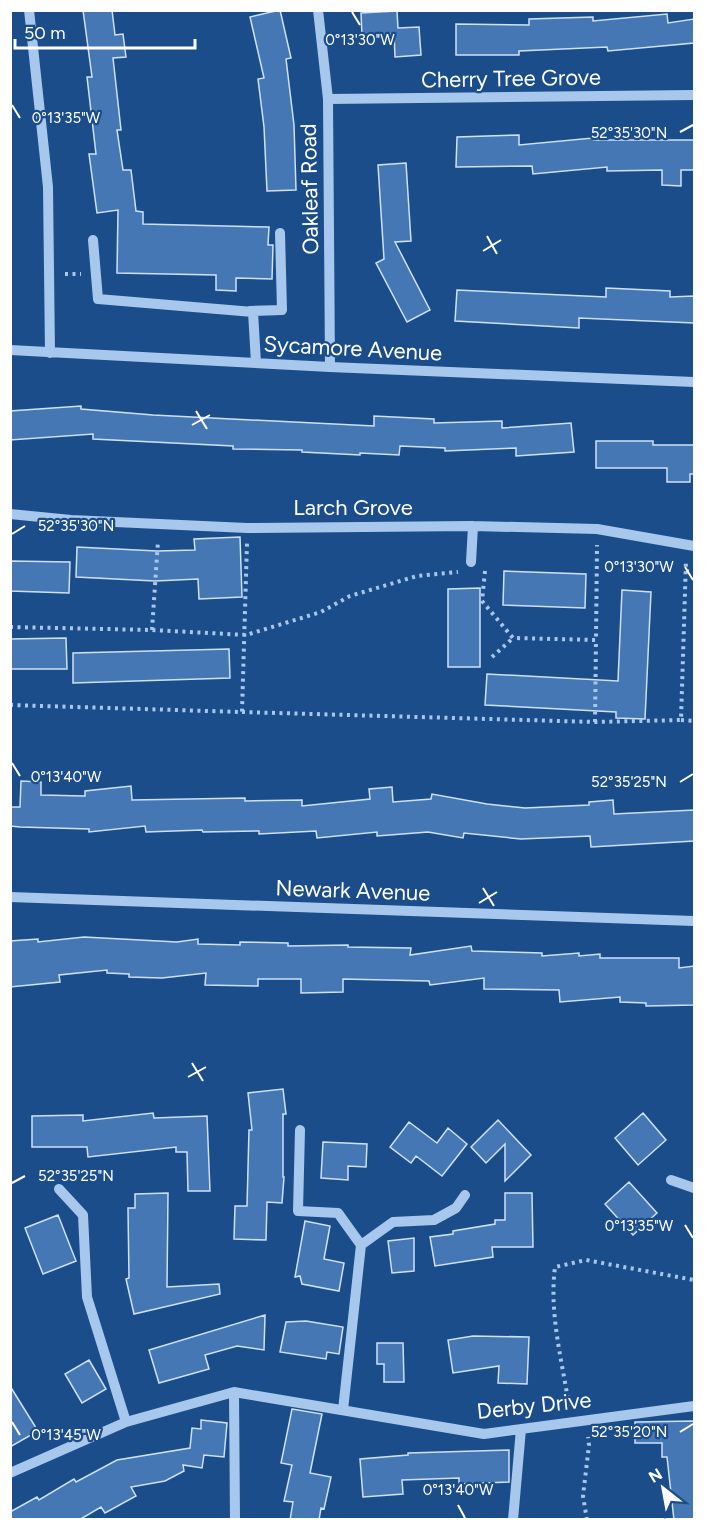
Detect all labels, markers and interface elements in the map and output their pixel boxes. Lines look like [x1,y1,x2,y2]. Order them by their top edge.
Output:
scale bar [15,12,195,50]
text: 50 m [24,22,66,44]
text: 0°13'30"W [325,31,395,49]
street label: Cherry Tree Grove [421,63,601,94]
text: 0°13'35"W [32,109,101,127]
street label: Oakleaf Road [295,123,324,255]
text: 52°35'30"N [591,124,667,142]
street label: Sycamore Avenue [263,330,443,367]
street label: Larch Grove [293,494,413,521]
text: 52°35'30"N [38,517,114,535]
text: 0°13'30"W [604,558,674,576]
text: 0°13'40"W [31,768,102,786]
text: 52°35'25"N [591,773,667,791]
street label: Newark Avenue [275,874,431,907]
text: 52°35'25"N [38,1167,114,1185]
text: 0°13'35"W [605,1217,674,1235]
street label: Derby Drive [475,1386,593,1425]
text: 52°35'20"N [591,1423,667,1441]
text: 0°13'45"W [31,1426,101,1444]
north arrow [633,1458,693,1518]
text: N [645,1464,666,1487]
text: 0°13'40"W [423,1481,494,1499]

